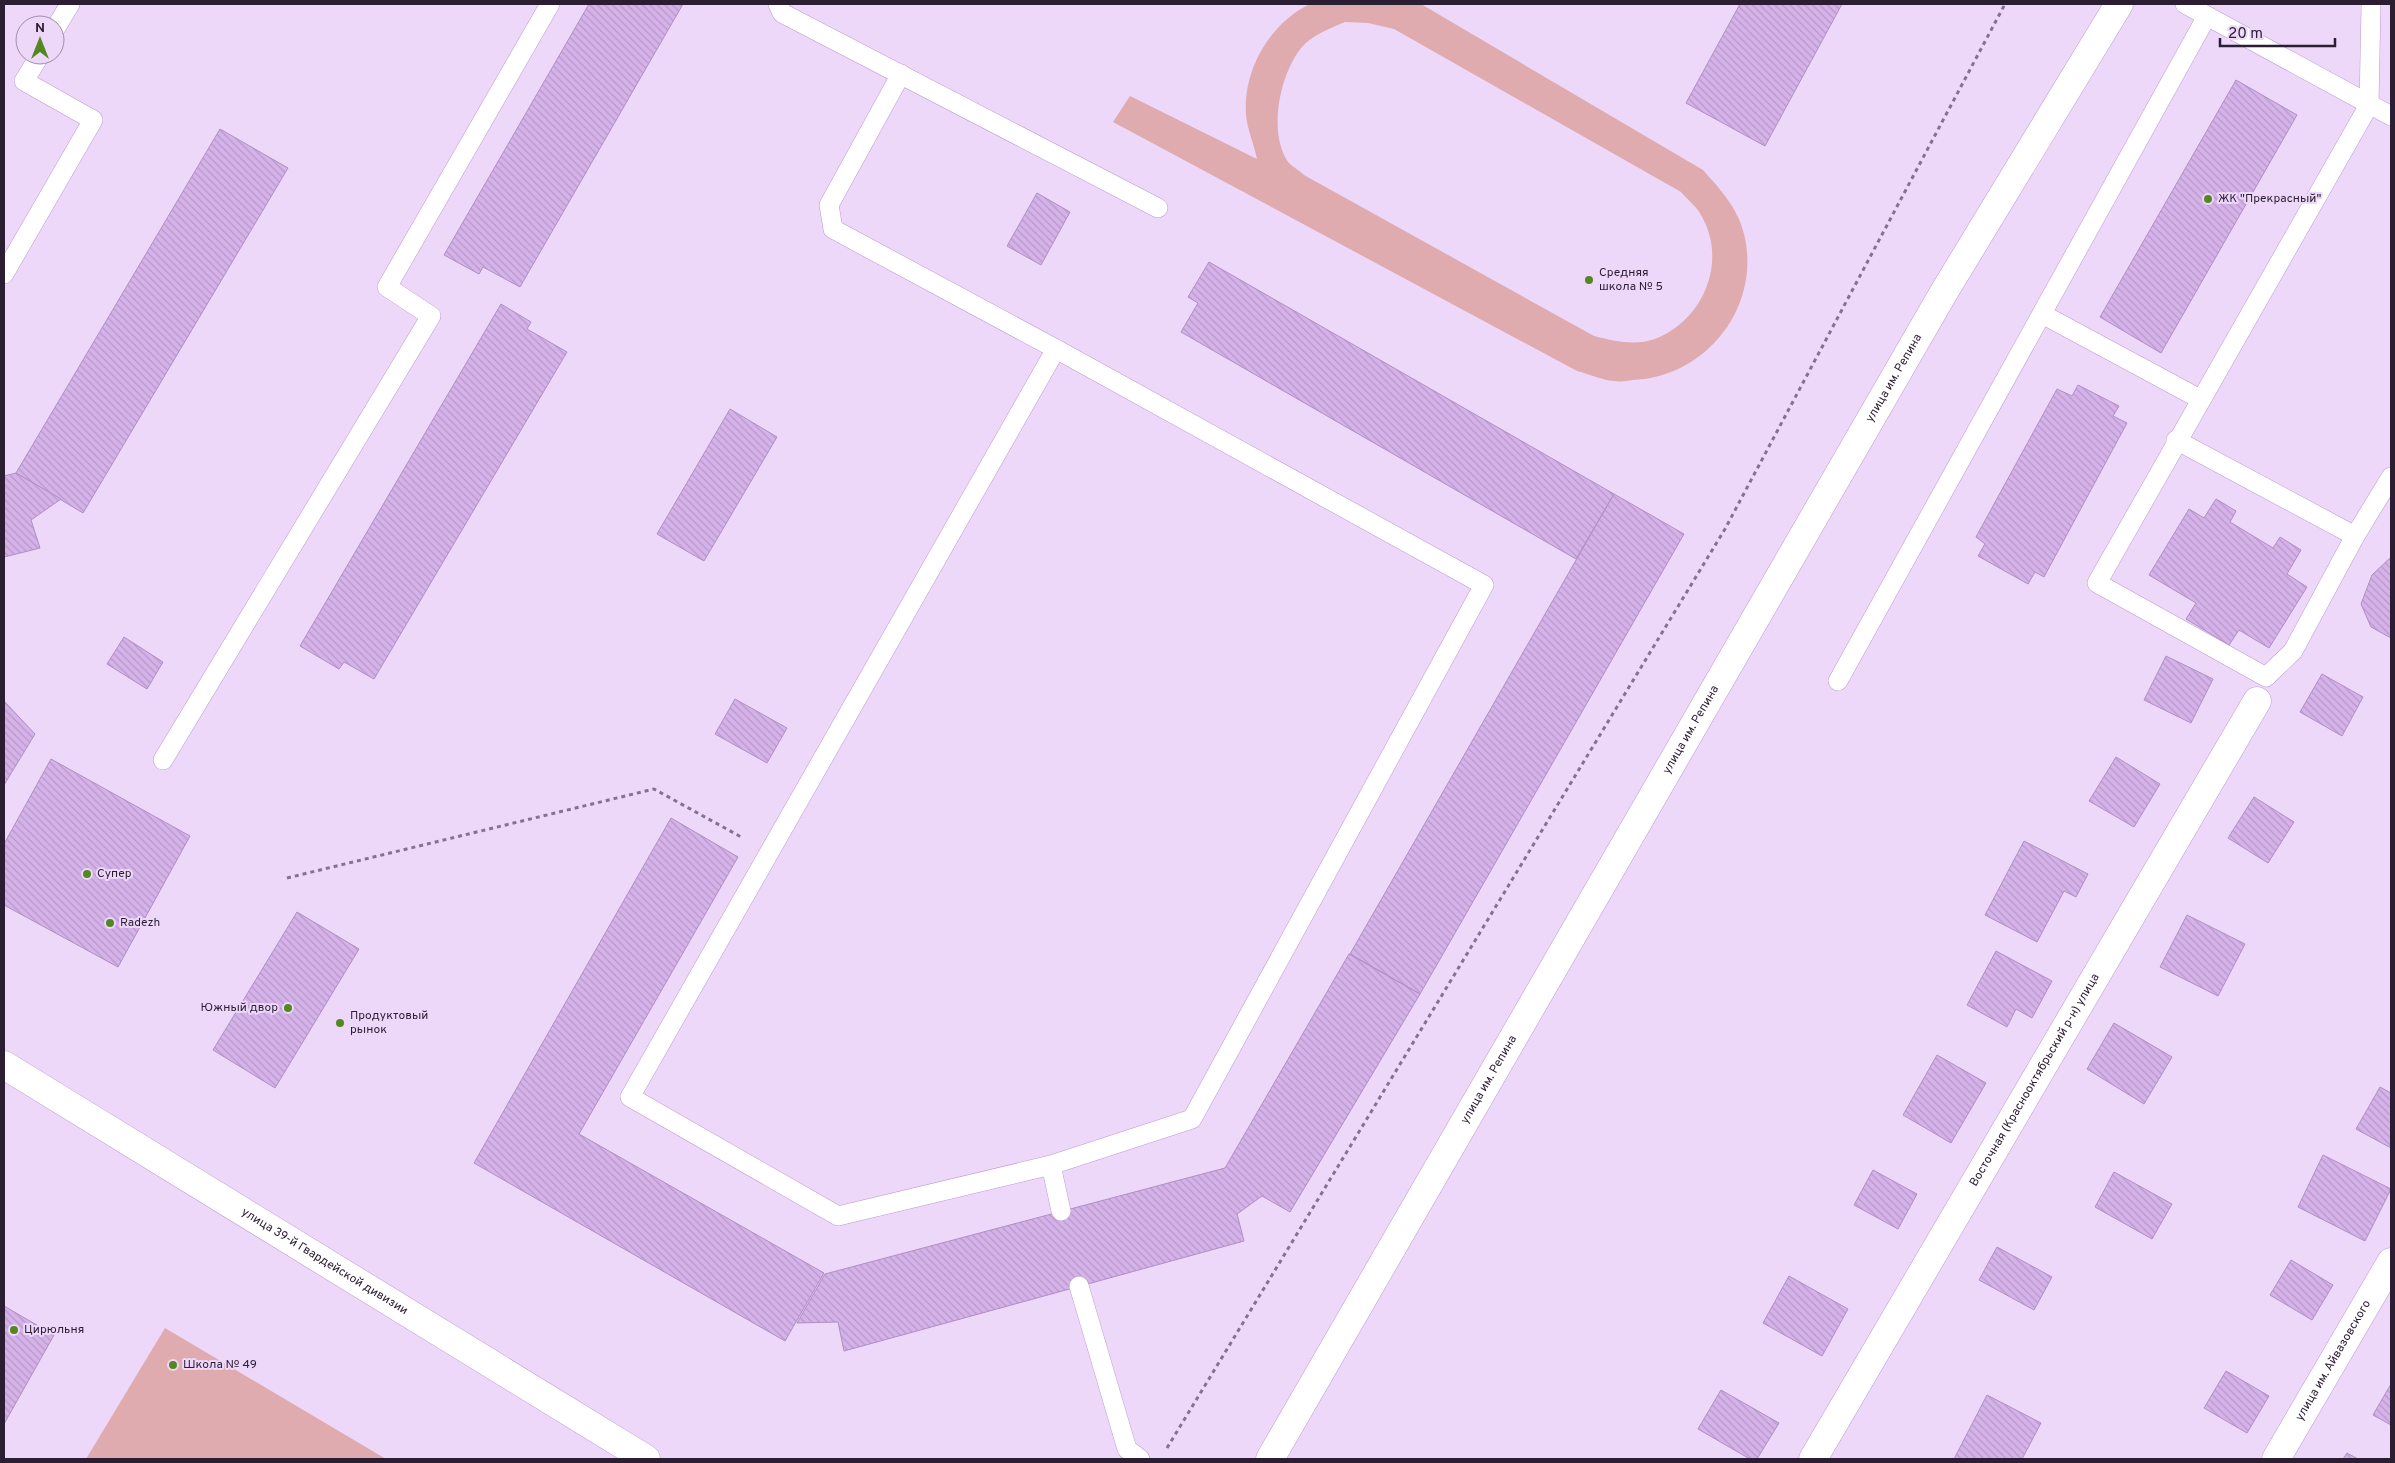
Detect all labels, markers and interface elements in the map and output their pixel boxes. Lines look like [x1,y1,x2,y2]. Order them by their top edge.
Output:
north arrow [15,15,65,65]
scale bar [2220,15,2335,47]
text: N [35,20,45,37]
text: 20 m [2228,25,2263,44]
place label: ЖК "Прекрасный" [2218,191,2321,207]
marker: ЖК "Прекрасный" [2202,193,2214,205]
place label: Средняя школа № 5 [1599,265,1663,295]
marker: Средняя школа № 5 [1583,274,1595,286]
street label: улица им. Репина [1862,331,1926,426]
street label: улица им. Репина [1659,683,1723,777]
place label: Супер [97,866,132,882]
marker: Супер [81,868,93,880]
place label: Radezh [120,915,160,931]
marker: Radezh [104,917,116,929]
street label: Восточная (Краснооктябрьский р-н) улица [1966,971,2104,1190]
place label: Южный двор [201,1000,278,1016]
marker: Южный двор [282,1002,294,1014]
place label: Продуктовый рынок [350,1008,428,1038]
marker: Продуктовый рынок [334,1017,346,1029]
street label: улица им. Репина [1457,1032,1521,1127]
street label: улица 39-й Гвардейской дивизии [238,1204,411,1319]
street label: улица им. Айвазовского [2292,1297,2375,1424]
place label: Цирюльня [24,1322,84,1338]
marker: Цирюльня [8,1324,20,1336]
place label: Школа № 49 [183,1357,257,1373]
marker: Школа № 49 [167,1359,179,1371]

